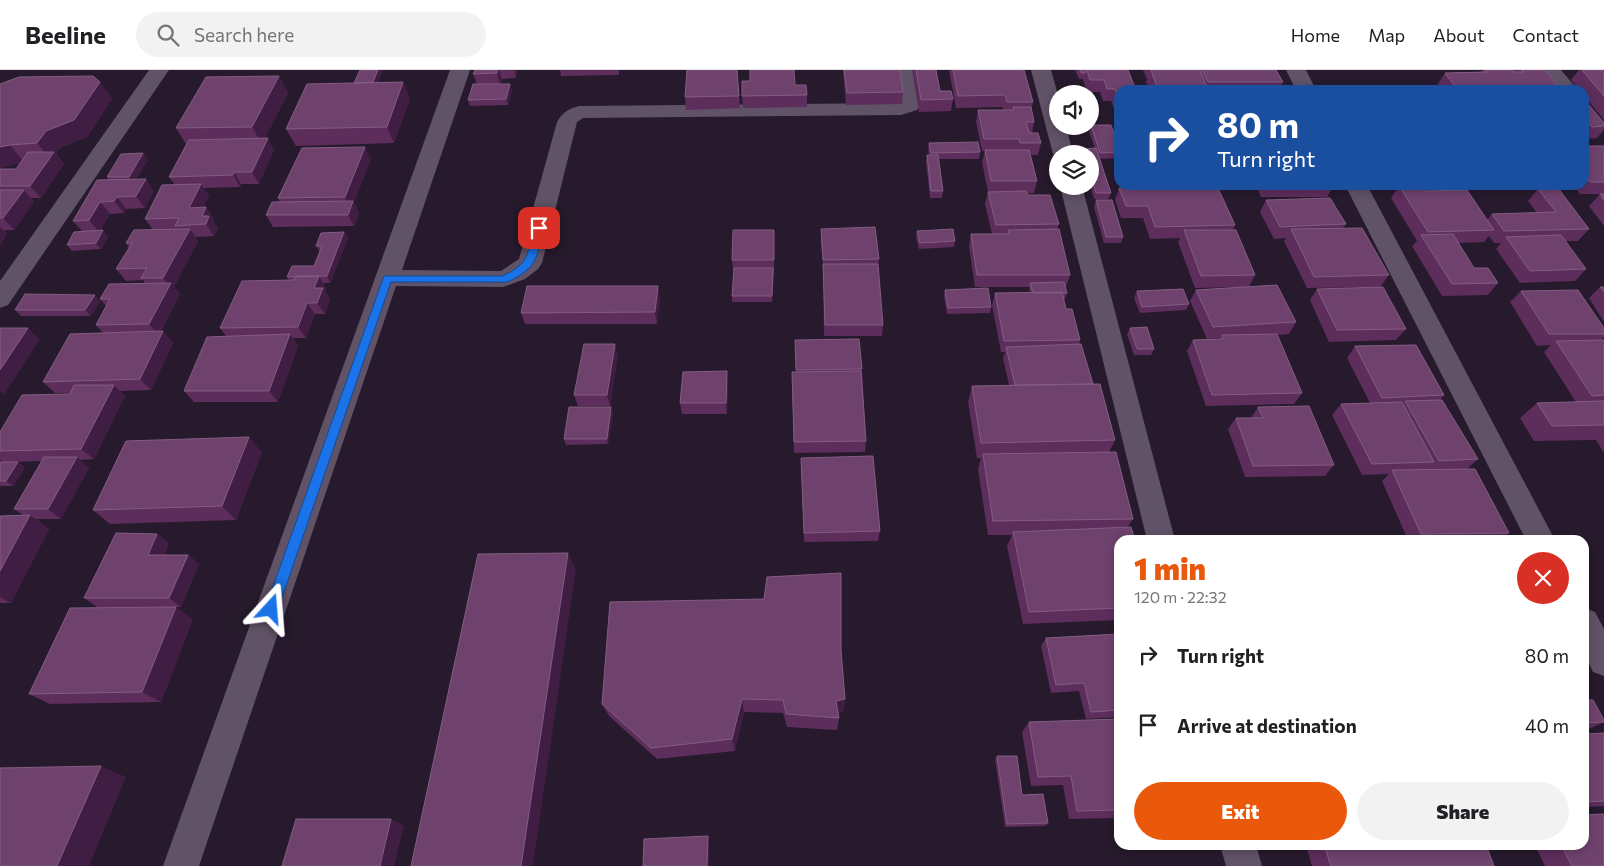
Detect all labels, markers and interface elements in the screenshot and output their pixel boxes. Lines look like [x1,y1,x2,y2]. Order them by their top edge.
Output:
search box [136,12,486,57]
text: Beeline [25,20,106,49]
icon: search [154,21,182,49]
text: Search here [194,23,294,46]
text: Home [1291,24,1340,46]
text: Map [1368,24,1405,46]
text: About [1433,24,1485,46]
text: Contact [1513,24,1579,46]
map controls [1049,85,1099,195]
button: sound [1049,85,1099,135]
text: 80 m [1217,102,1299,145]
icon: right [1134,105,1199,170]
button: layers [1049,145,1099,195]
text: Turn right [1217,145,1315,172]
pin [518,207,560,249]
icon: arrive [525,214,553,242]
text: 1 min [1134,549,1206,586]
button: close [1517,552,1569,604]
position arrow [244,582,296,634]
text: 120 m · 22:32 [1134,587,1227,606]
icon: right [1134,641,1162,669]
text: Turn right [1177,644,1264,667]
text: 80 m [1525,644,1569,667]
icon: arrive [1134,711,1162,739]
text: Arrive at destination [1177,714,1357,737]
text: 40 m [1525,714,1569,737]
button: Exit [1134,782,1347,840]
button: Share [1357,782,1569,840]

